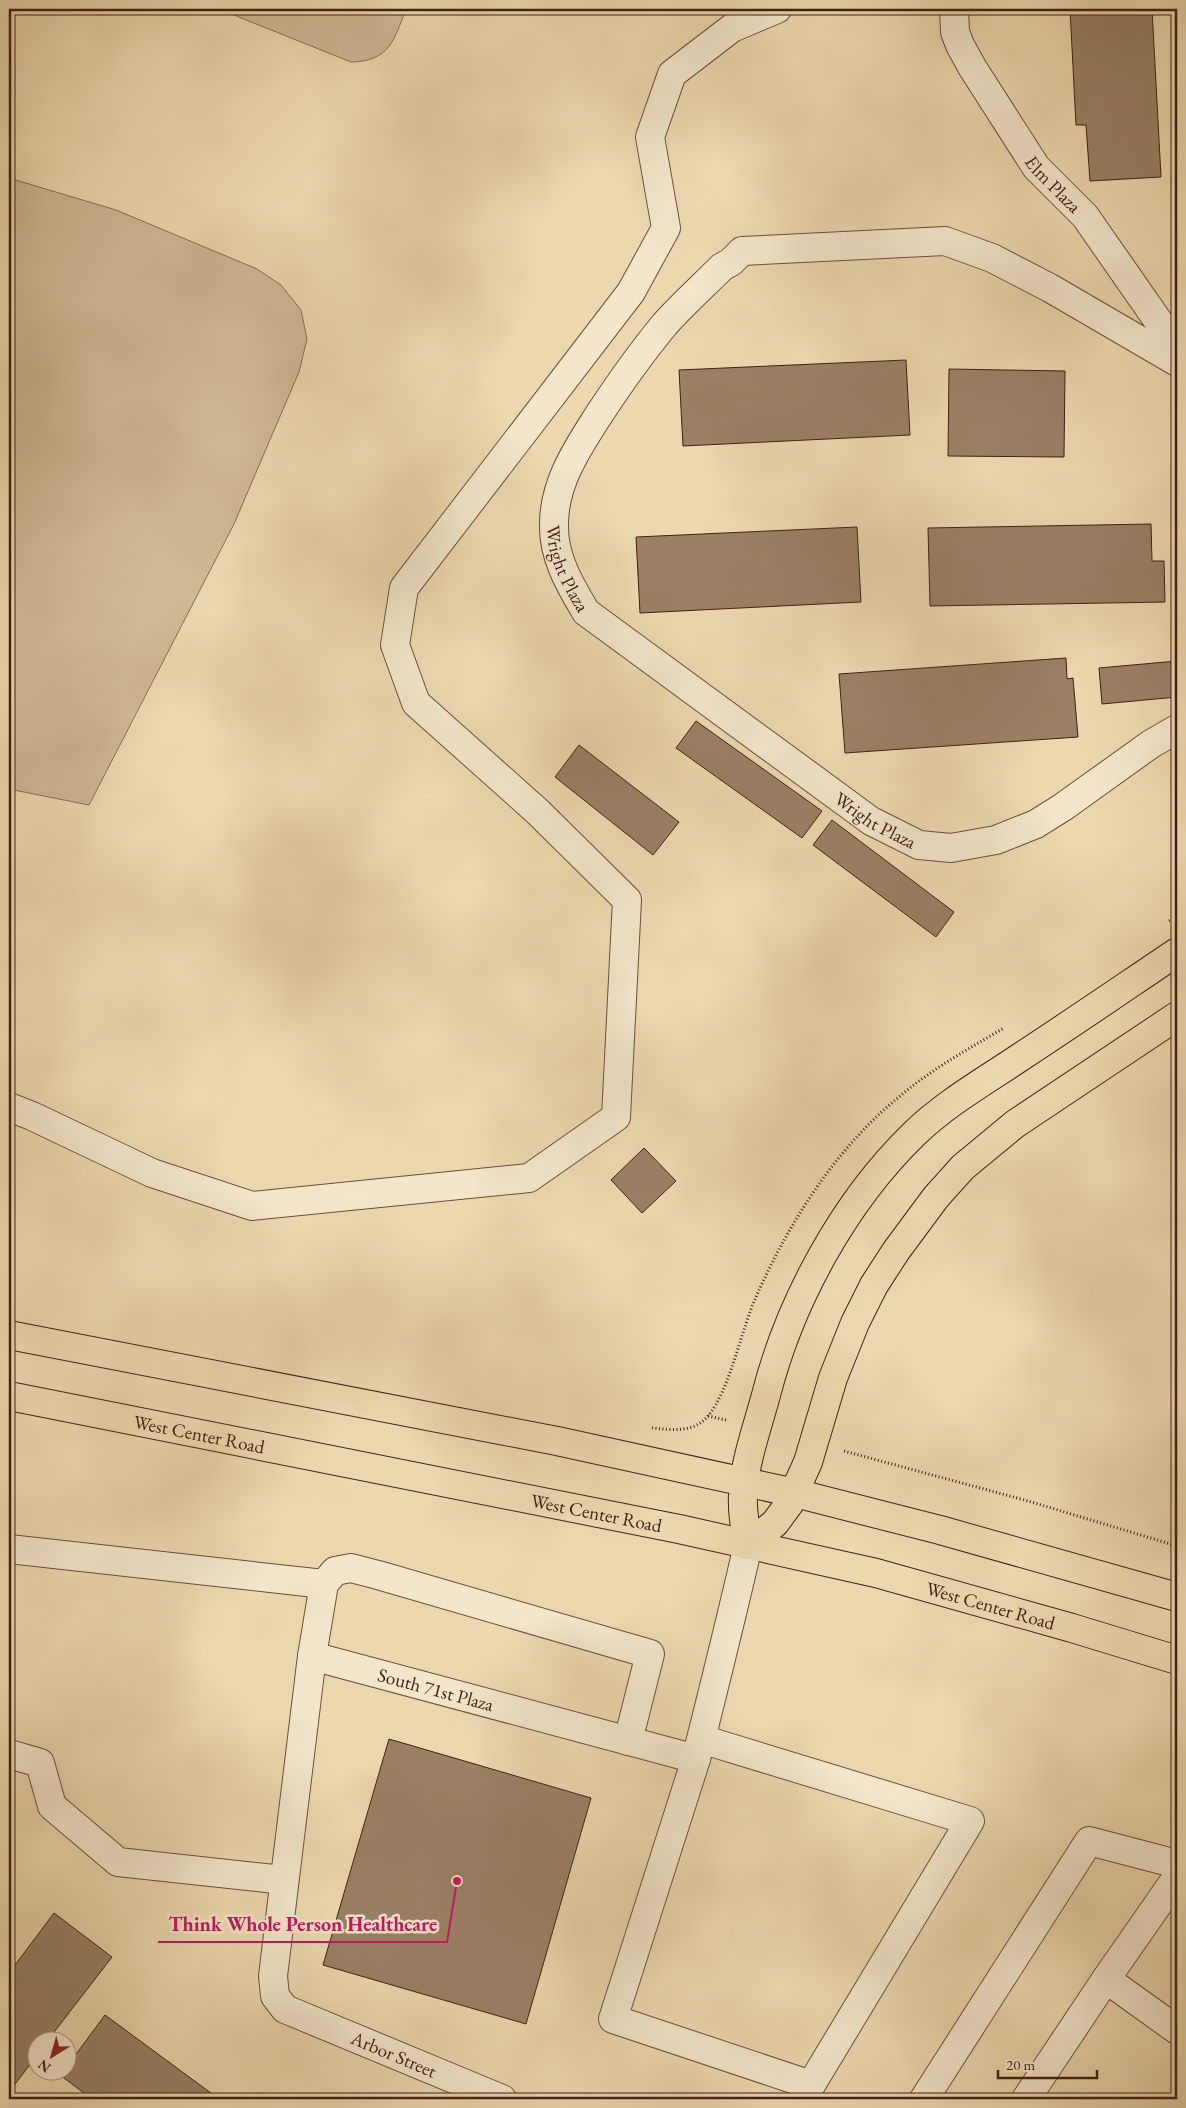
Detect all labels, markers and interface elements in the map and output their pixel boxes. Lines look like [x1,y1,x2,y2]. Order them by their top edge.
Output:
street label: Elm Plaza [1019,151,1087,219]
street label: Wright Plaza [541,524,595,617]
street label: Wright Plaza [829,786,921,855]
street label: West Center Road [131,1409,267,1460]
street label: West Center Road [529,1488,665,1538]
street label: West Center Road [923,1576,1058,1636]
street label: South 71st Plaza [375,1662,497,1717]
callout: Think Whole Person Healthcare [158,1907,447,1942]
text: Think Whole Person Healthcare [169,1911,437,1937]
street label: Arbor Street [346,2025,440,2084]
north arrow [28,2030,78,2080]
scale bar [998,2048,1097,2080]
text: N [34,2055,54,2077]
text: 20 m [1006,2055,1035,2074]

